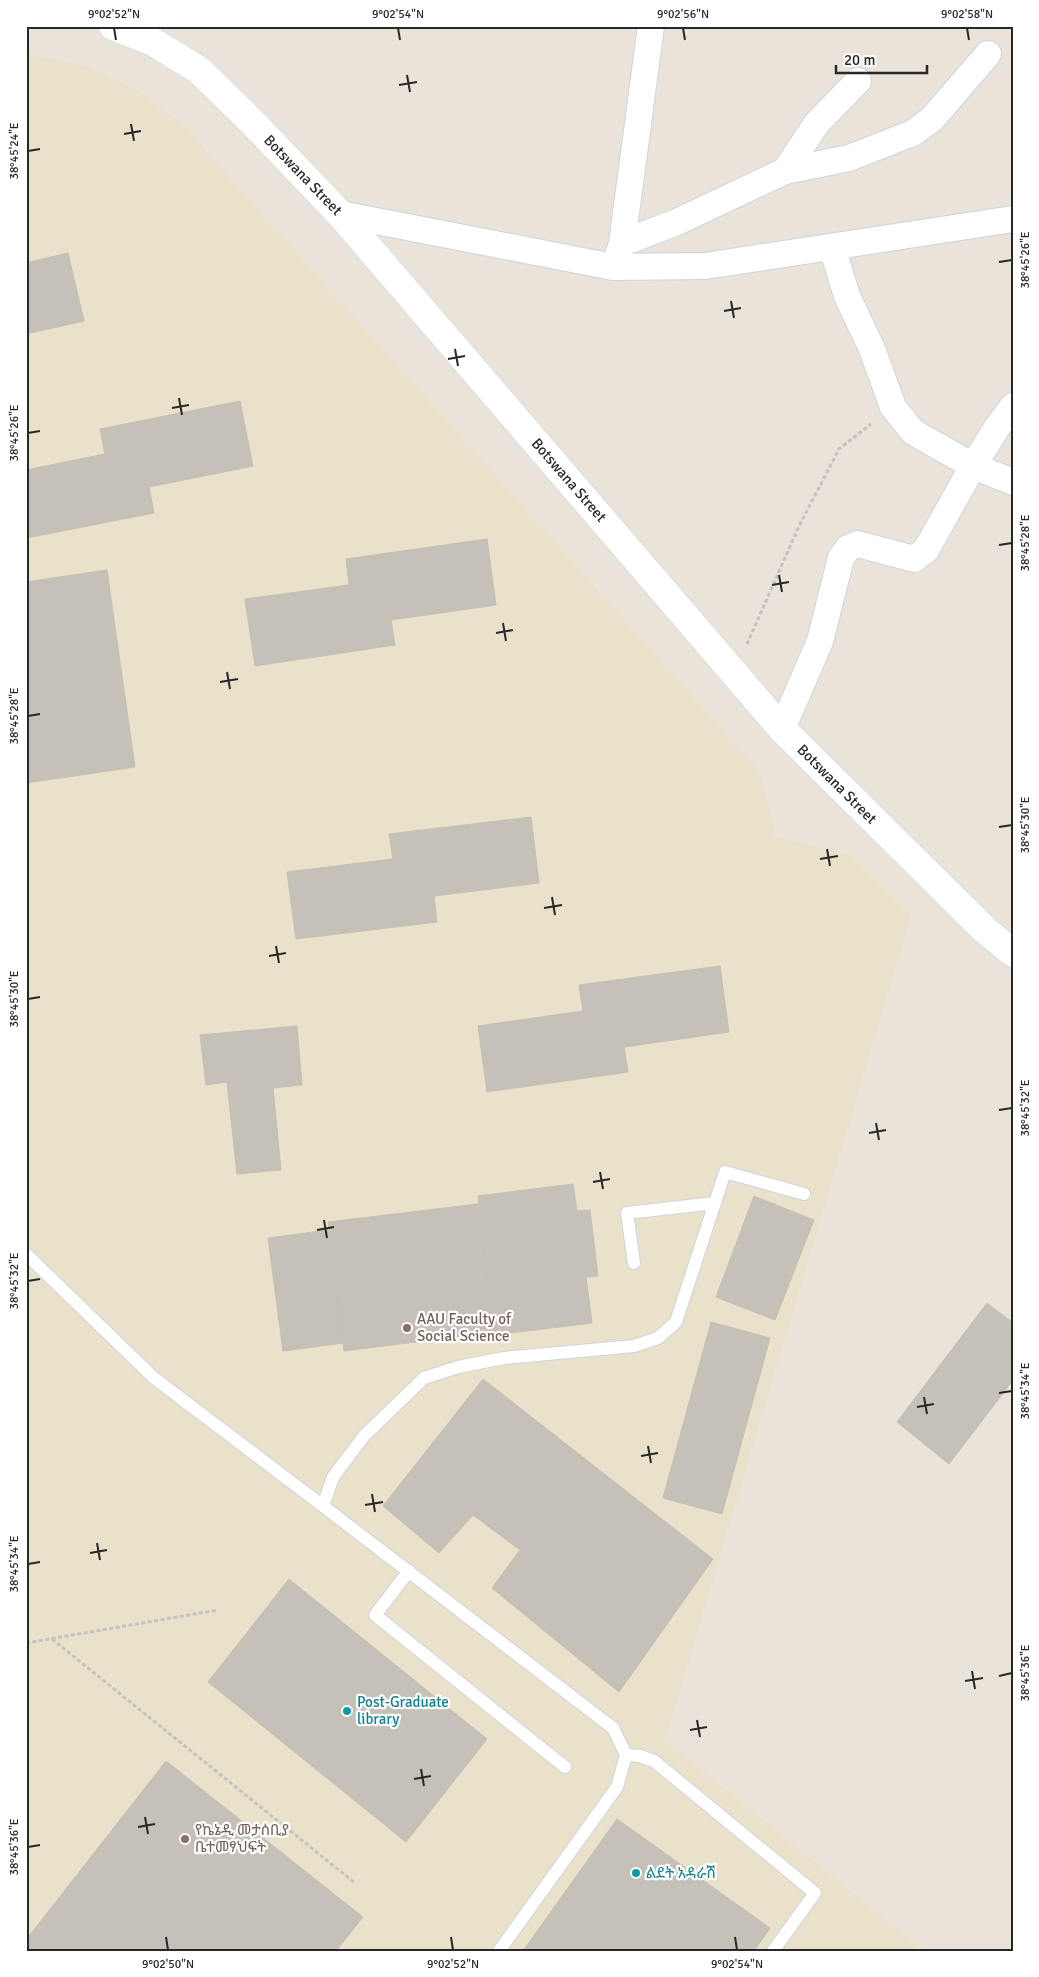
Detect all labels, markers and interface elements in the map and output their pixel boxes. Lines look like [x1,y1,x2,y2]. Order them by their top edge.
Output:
text: 9°02'52"N [88,7,140,22]
text: 9°02'54"N [372,7,424,22]
text: 9°02'56"N [657,7,709,22]
text: 9°02'58"N [941,7,993,22]
scale bar [836,42,928,74]
text: 20 m [844,51,875,69]
text: 38°45'24"E [7,122,22,180]
street label: Botswana Street [260,131,346,219]
text: 38°45'26"E [1018,231,1033,289]
text: 38°45'26"E [7,404,22,462]
street label: Botswana Street [528,434,610,526]
text: 38°45'28"E [1018,514,1033,572]
text: 38°45'28"E [7,687,22,745]
street label: Botswana Street [794,741,880,827]
text: 38°45'30"E [1018,796,1033,854]
text: 38°45'30"E [7,970,22,1028]
text: 38°45'32"E [1018,1079,1033,1137]
text: 38°45'32"E [7,1252,22,1310]
place label: AAU Faculty of Social Science [417,1310,512,1345]
marker: AAU Faculty of Social Science [401,1322,413,1334]
text: 38°45'34"E [1018,1362,1033,1420]
text: 38°45'34"E [7,1535,22,1593]
text: 38°45'36"E [1018,1644,1033,1702]
place label: Post-Graduate library [357,1693,449,1728]
marker: Post-Graduate library [341,1705,353,1717]
text: 38°45'36"E [7,1818,22,1876]
place label: የኬኔዲ መታሰቢያ ቤተመፃህፍት [195,1821,289,1856]
marker: የኬኔዲ መታሰቢያ ቤተመፃህፍት [179,1833,191,1845]
place label: ልደት አዳራሽ [646,1864,716,1882]
marker: ልደት አዳራሽ [630,1867,642,1879]
text: 9°02'50"N [142,1957,194,1972]
text: 9°02'52"N [427,1957,479,1972]
text: 9°02'54"N [711,1957,763,1972]

